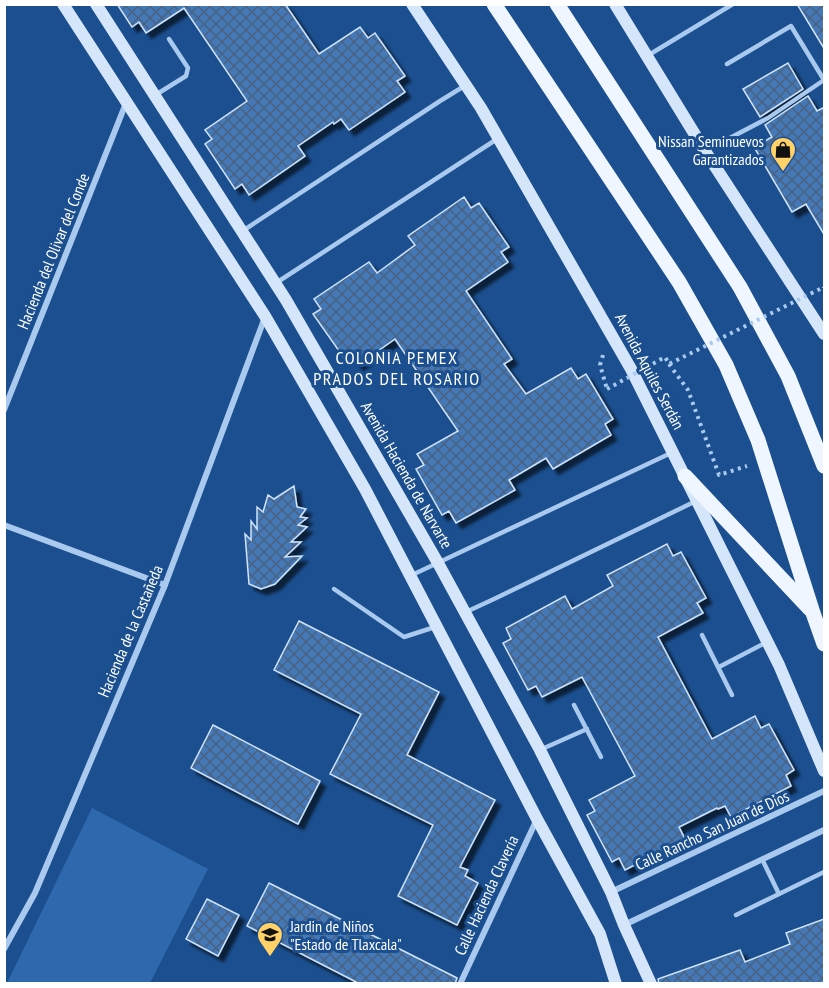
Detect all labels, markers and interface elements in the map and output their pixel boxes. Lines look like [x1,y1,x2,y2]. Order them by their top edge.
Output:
place label: Nissan Seminuevos Garantizados [658,131,764,169]
shop icon: Nissan Seminuevos Garantizados [768,135,798,173]
street label: Hacienda del Olivar del Conde [13,170,93,332]
street label: Avenida Aquiles Serdán [611,309,689,433]
district label: COLONIA PEMEX PRADOS DEL ROSARIO [313,346,481,390]
street label: Avenida Hacienda de Narvarte [357,398,457,552]
street label: Hacienda de la Castañeda [93,562,167,700]
street label: Calle Rancho San Juan de Dios [632,786,792,874]
street label: Calle Hacienda Clavería [449,832,523,958]
place label: Jardin de Niños "Estado de Tlaxcala" [289,916,402,954]
school or university icon: Jardin de Niños "Estado de Tlaxcala" [255,920,285,958]

